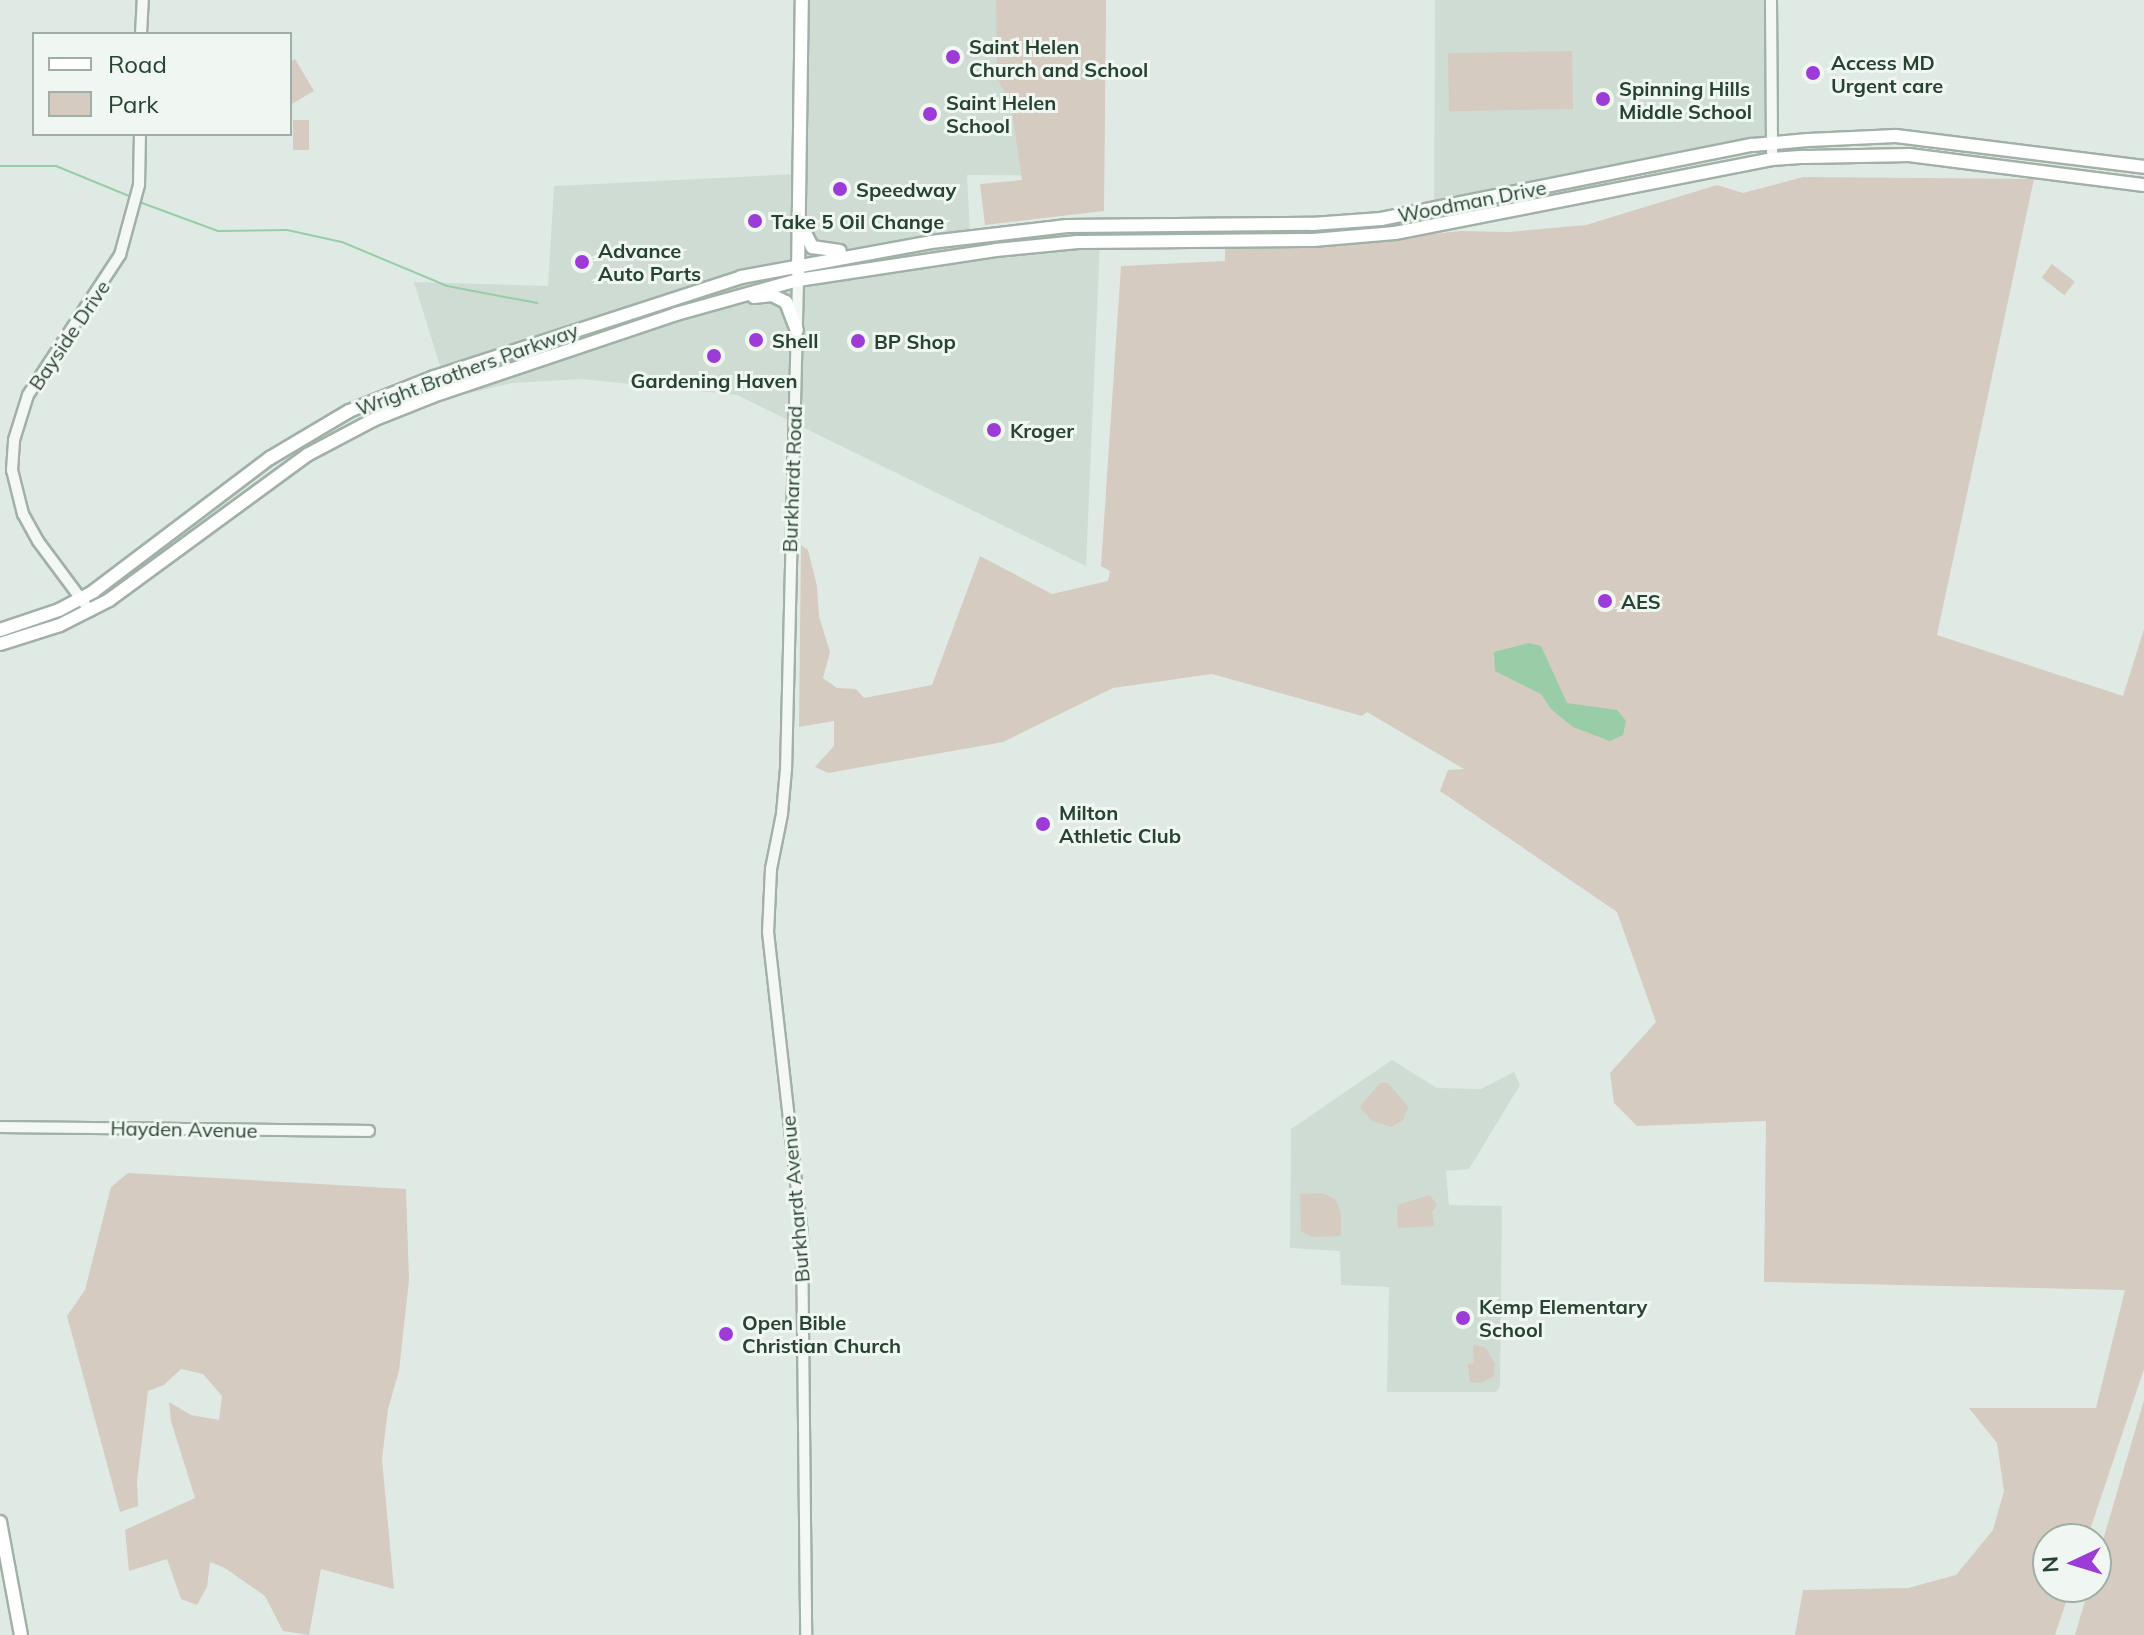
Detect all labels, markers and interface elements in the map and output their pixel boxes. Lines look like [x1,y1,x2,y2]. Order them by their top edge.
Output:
legend [32,32,292,136]
place label: Saint Helen Church and School [969,34,1148,81]
marker: Saint Helen Church and School [944,48,962,66]
text: Road [108,49,167,79]
place label: Access MD Urgent care [1831,50,1943,97]
marker: Access MD Urgent care [1802,62,1824,84]
place label: Spinning Hills Middle School [1619,76,1752,123]
text: Park [108,89,159,119]
place label: Saint Helen School [946,90,1056,137]
marker: Spinning Hills Middle School [1594,90,1612,108]
marker: Saint Helen School [921,105,939,123]
street label: Woodman Drive [1396,175,1548,227]
place label: Speedway [856,177,956,201]
marker: Speedway [831,180,849,198]
place label: Take 5 Oil Change [771,209,944,233]
marker: Take 5 Oil Change [746,212,764,230]
place label: Advance Auto Parts [598,238,701,285]
marker: Advance Auto Parts [573,253,591,271]
street label: Bayside Drive [24,276,114,394]
street label: Wright Brothers Parkway [353,318,581,420]
place label: Shell [772,328,818,352]
place label: BP Shop [874,329,956,353]
marker: Shell [747,331,765,349]
marker: BP Shop [849,332,867,350]
marker: Gardening Haven [705,347,723,365]
place label: Gardening Haven [631,368,797,392]
street label: Burkhardt Road [777,405,807,553]
place label: Kroger [1010,418,1074,442]
marker: Kroger [985,421,1003,439]
place label: AES [1621,589,1661,613]
marker: AES [1596,592,1614,610]
place label: Milton Athletic Club [1059,800,1181,847]
marker: Milton Athletic Club [1034,815,1052,833]
street label: Burkhardt Avenue [776,1115,814,1283]
street label: Hayden Avenue [110,1116,258,1142]
place label: Kemp Elementary School [1479,1294,1647,1341]
marker: Kemp Elementary School [1454,1309,1472,1327]
place label: Open Bible Christian Church [742,1310,901,1357]
marker: Open Bible Christian Church [717,1325,735,1343]
north arrow [2032,1523,2112,1603]
text: N [2036,1555,2065,1574]

